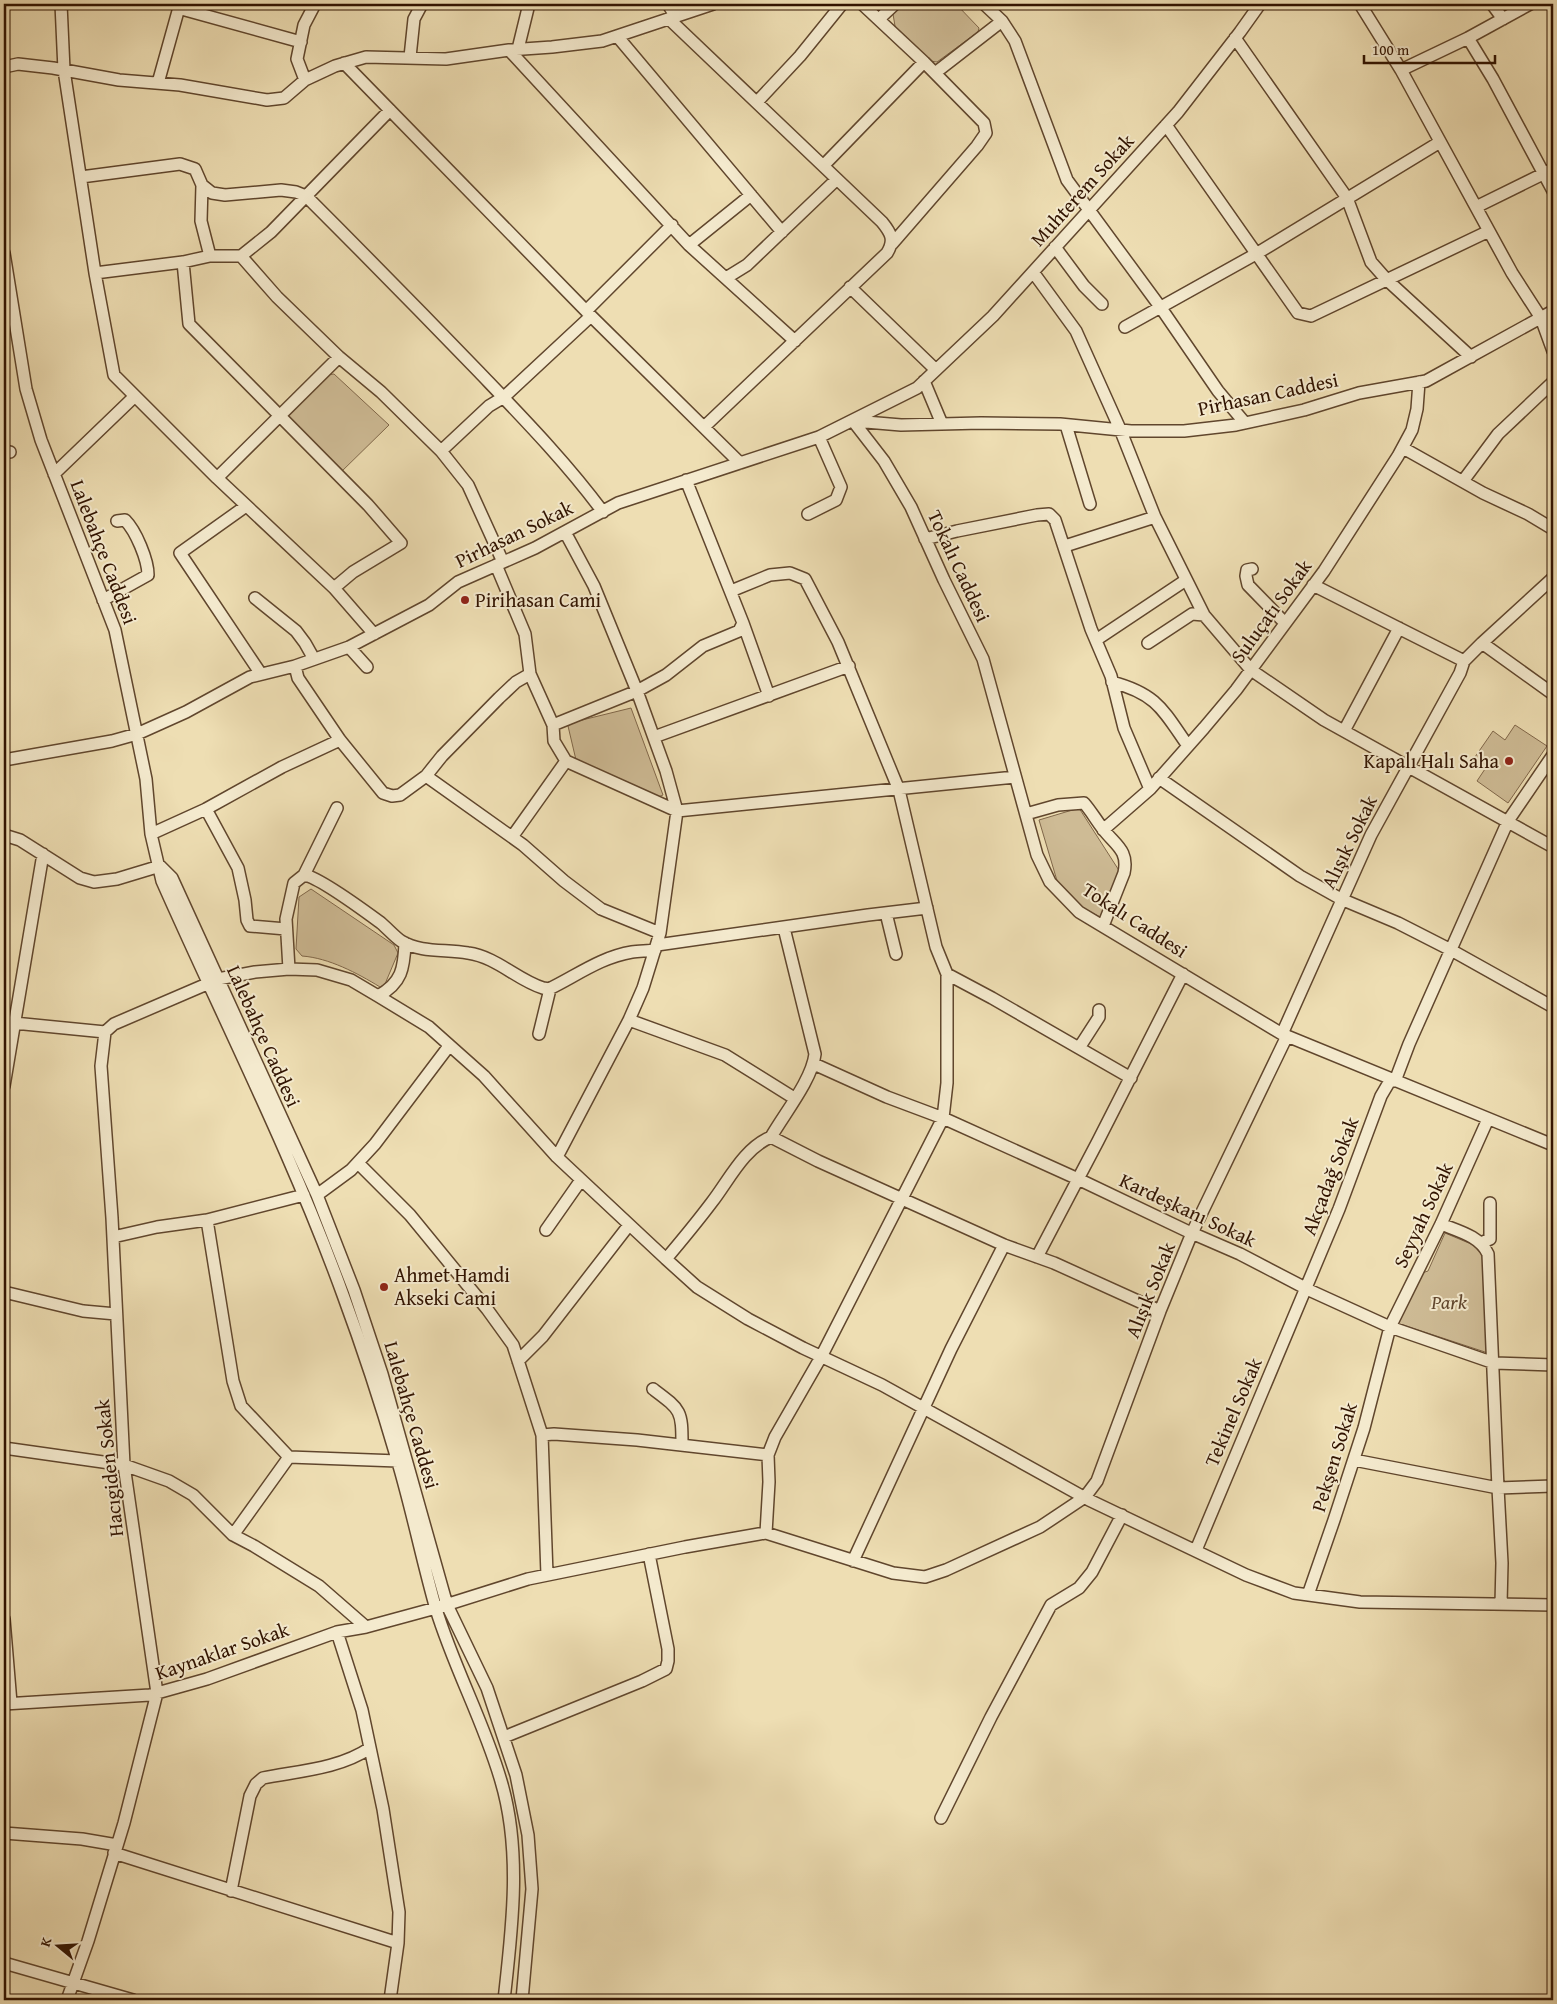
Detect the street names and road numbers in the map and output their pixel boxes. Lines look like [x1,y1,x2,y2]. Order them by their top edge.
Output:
street label: Muhterem Sokak [1023,126,1141,252]
street label: Pirhasan Caddesi [1195,364,1341,423]
street label: Lalebahçe Caddesi [64,475,145,629]
street label: Pirhasan Sokak [450,492,578,575]
street label: Tokalı Caddesi [921,505,998,627]
street label: Suluçatı Sokak [1223,552,1319,669]
street label: Alışık Sokak [1313,789,1384,894]
street label: Tokalı Caddesi [1077,875,1194,965]
street label: Lalebahçe Caddesi [220,960,309,1112]
street label: Akçadağ Sokak [1294,1112,1366,1239]
street label: Seyyah Sokak [1385,1156,1460,1272]
street label: Kardeşkanı Sokak [1115,1165,1262,1254]
street label: Alışık Sokak [1117,1237,1182,1342]
street label: Lalebahçe Caddesi [378,1338,448,1493]
street label: Tekinel Sokak [1197,1352,1269,1471]
street label: Hacıgiden Sokak [87,1397,130,1538]
street label: Pekşen Sokak [1303,1398,1364,1515]
street label: Kaynaklar Sokak [151,1614,293,1687]

